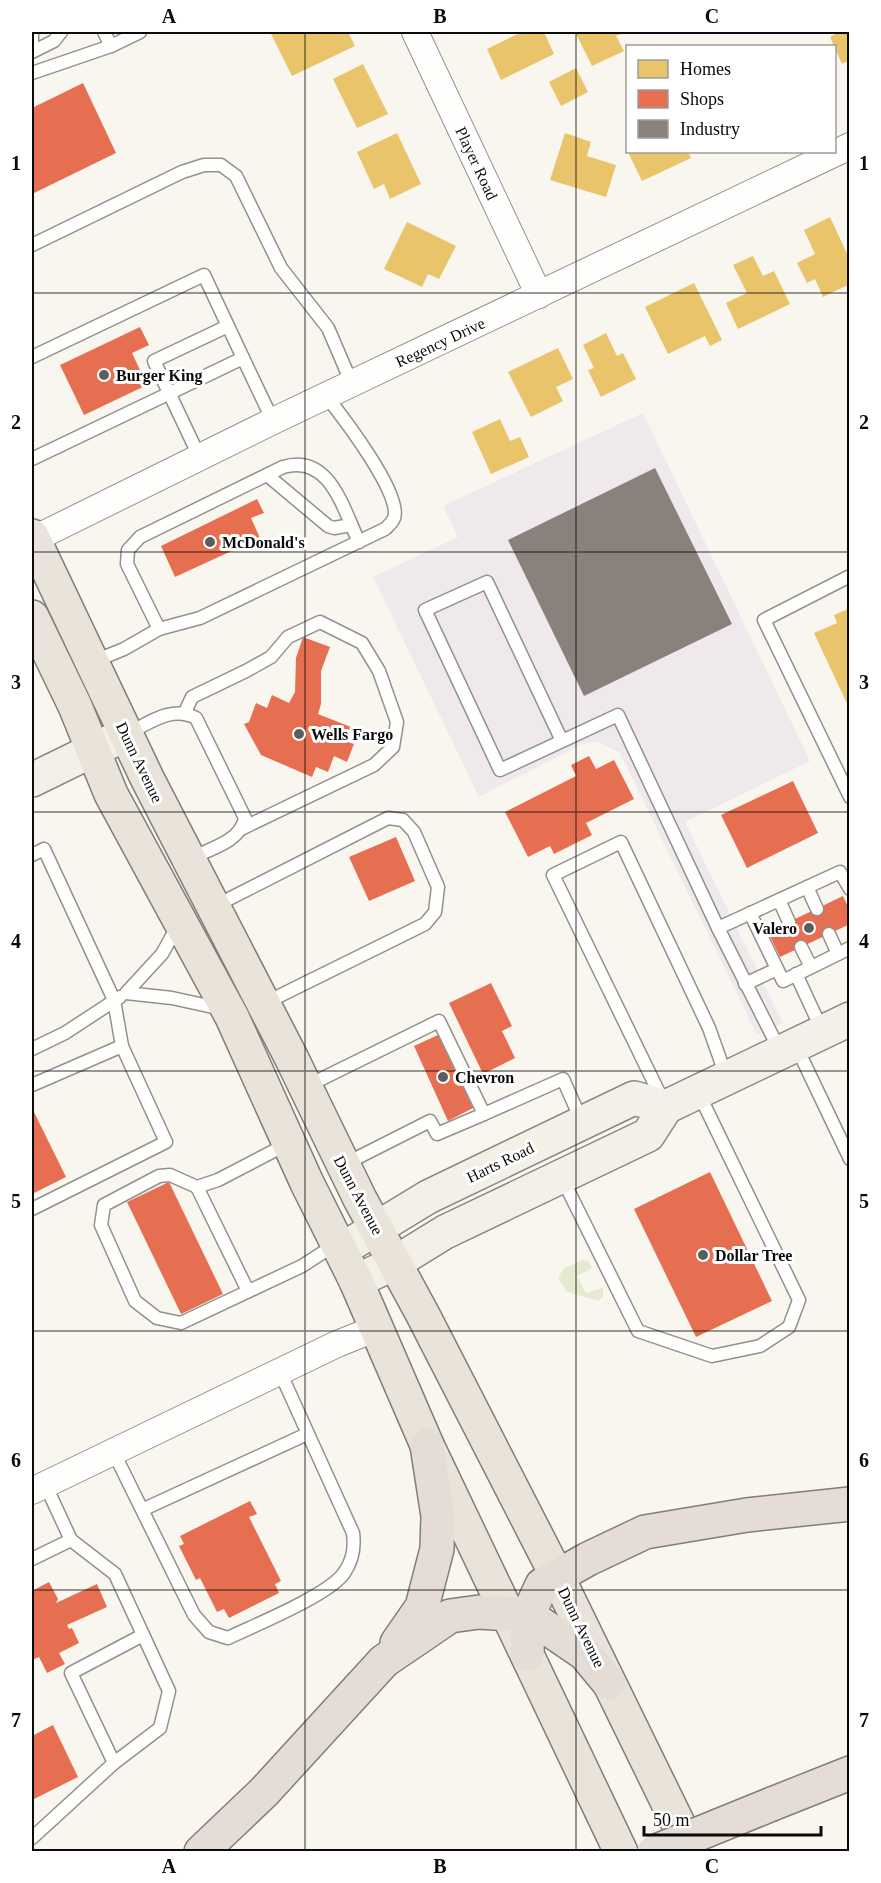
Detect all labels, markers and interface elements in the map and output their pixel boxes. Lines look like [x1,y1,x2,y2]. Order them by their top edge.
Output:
text: A [162,5,177,27]
text: B [433,5,447,27]
text: C [705,5,719,27]
legend [626,45,836,153]
text: Homes [680,59,731,79]
text: Shops [680,89,724,109]
text: Industry [680,119,740,139]
street label: Player Road [451,124,501,203]
text: 1 [11,152,21,174]
text: 1 [859,152,869,174]
street label: Regency Drive [393,314,488,371]
place label: Burger King [116,367,202,385]
marker: Burger King [97,368,111,382]
text: 2 [11,411,21,433]
text: 2 [859,411,869,433]
place label: McDonald's [222,534,305,551]
marker: McDonald's [203,535,217,549]
text: 3 [11,671,21,693]
text: 3 [859,671,869,693]
street label: Dunn Avenue [113,719,166,805]
place label: Wells Fargo [311,726,393,744]
marker: Wells Fargo [292,727,306,741]
place label: Valero [753,920,797,937]
marker: Valero [802,921,816,935]
text: 4 [11,930,21,952]
text: 4 [859,930,869,952]
place label: Chevron [455,1069,514,1086]
marker: Chevron [436,1070,450,1084]
street label: Harts Road [464,1139,536,1186]
street label: Dunn Avenue [331,1153,387,1238]
text: 5 [11,1190,21,1212]
text: 5 [859,1190,869,1212]
place label: Dollar Tree [715,1247,792,1264]
marker: Dollar Tree [696,1248,710,1262]
text: 6 [11,1449,21,1471]
text: 6 [859,1449,869,1471]
street label: Dunn Avenue [555,1584,608,1670]
text: 7 [11,1709,21,1731]
text: 7 [859,1709,869,1731]
scale bar [644,1799,821,1837]
text: 50 m [653,1810,690,1830]
text: A [162,1855,177,1877]
text: B [433,1855,447,1877]
text: C [705,1855,719,1877]

